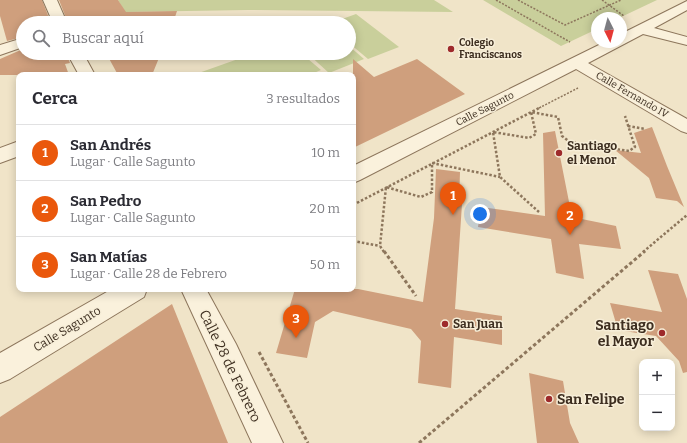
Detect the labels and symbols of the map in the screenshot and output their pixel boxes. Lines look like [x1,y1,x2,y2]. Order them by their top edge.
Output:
north arrow [591,12,627,48]
place label: Colegio Franciscanos [459,37,522,61]
marker: Colegio Franciscanos [446,44,456,54]
street label: Calle Fernando IV [594,69,671,121]
street label: Calle Sagunto [454,89,516,129]
place label: Santiago el Menor [567,139,617,167]
marker: Santiago el Menor [554,148,564,158]
pin: 1 [440,182,466,215]
pin: 2 [557,202,583,235]
your location [470,204,490,224]
street label: Calle Sagunto [31,303,103,355]
pin: 3 [283,305,309,338]
street label: Calle 28 de Febrero [195,307,265,425]
place label: San Juan [453,317,503,331]
place label: Santiago el Mayor [595,317,654,350]
marker: San Juan [440,319,450,329]
marker: Santiago el Mayor [657,328,667,338]
place label: San Felipe [557,391,625,408]
marker: San Felipe [544,394,554,404]

